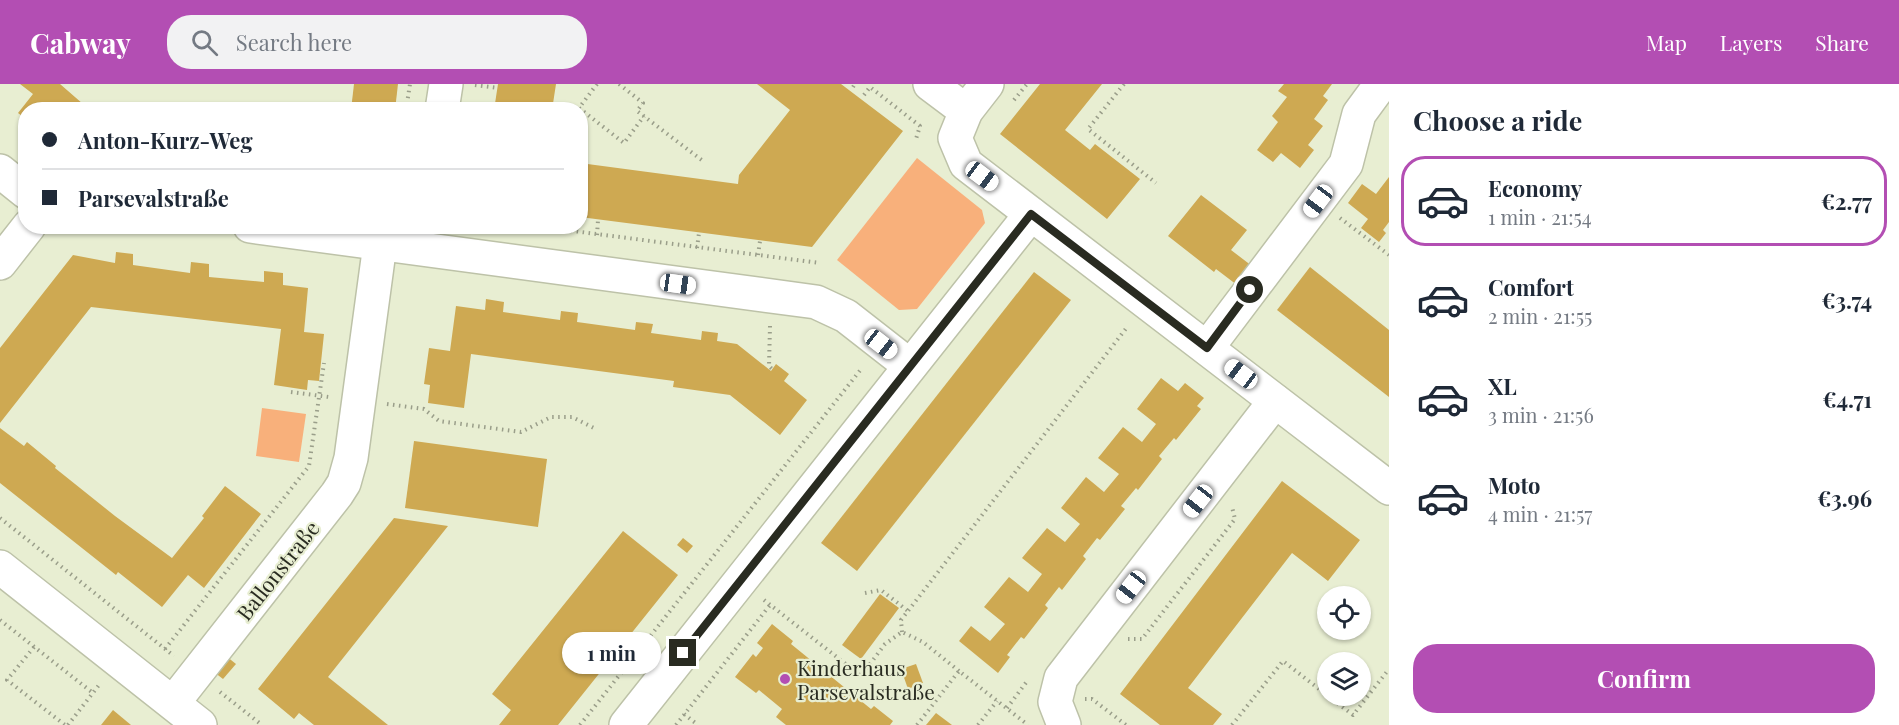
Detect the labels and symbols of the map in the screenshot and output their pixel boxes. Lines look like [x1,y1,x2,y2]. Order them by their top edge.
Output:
car [962,158,1002,194]
car [1300,181,1336,221]
car [659,273,697,295]
route start [1236,276,1263,303]
car [861,326,901,362]
car [1221,356,1261,392]
car [1180,481,1216,521]
street label: Ballonstraße [229,515,325,625]
car [1113,567,1149,607]
callout: 1 min [563,632,662,674]
route end [669,639,696,666]
place label: Kinderhaus Parsevalstraße [797,653,935,705]
marker: Kinderhaus Parsevalstraße [778,672,792,686]

